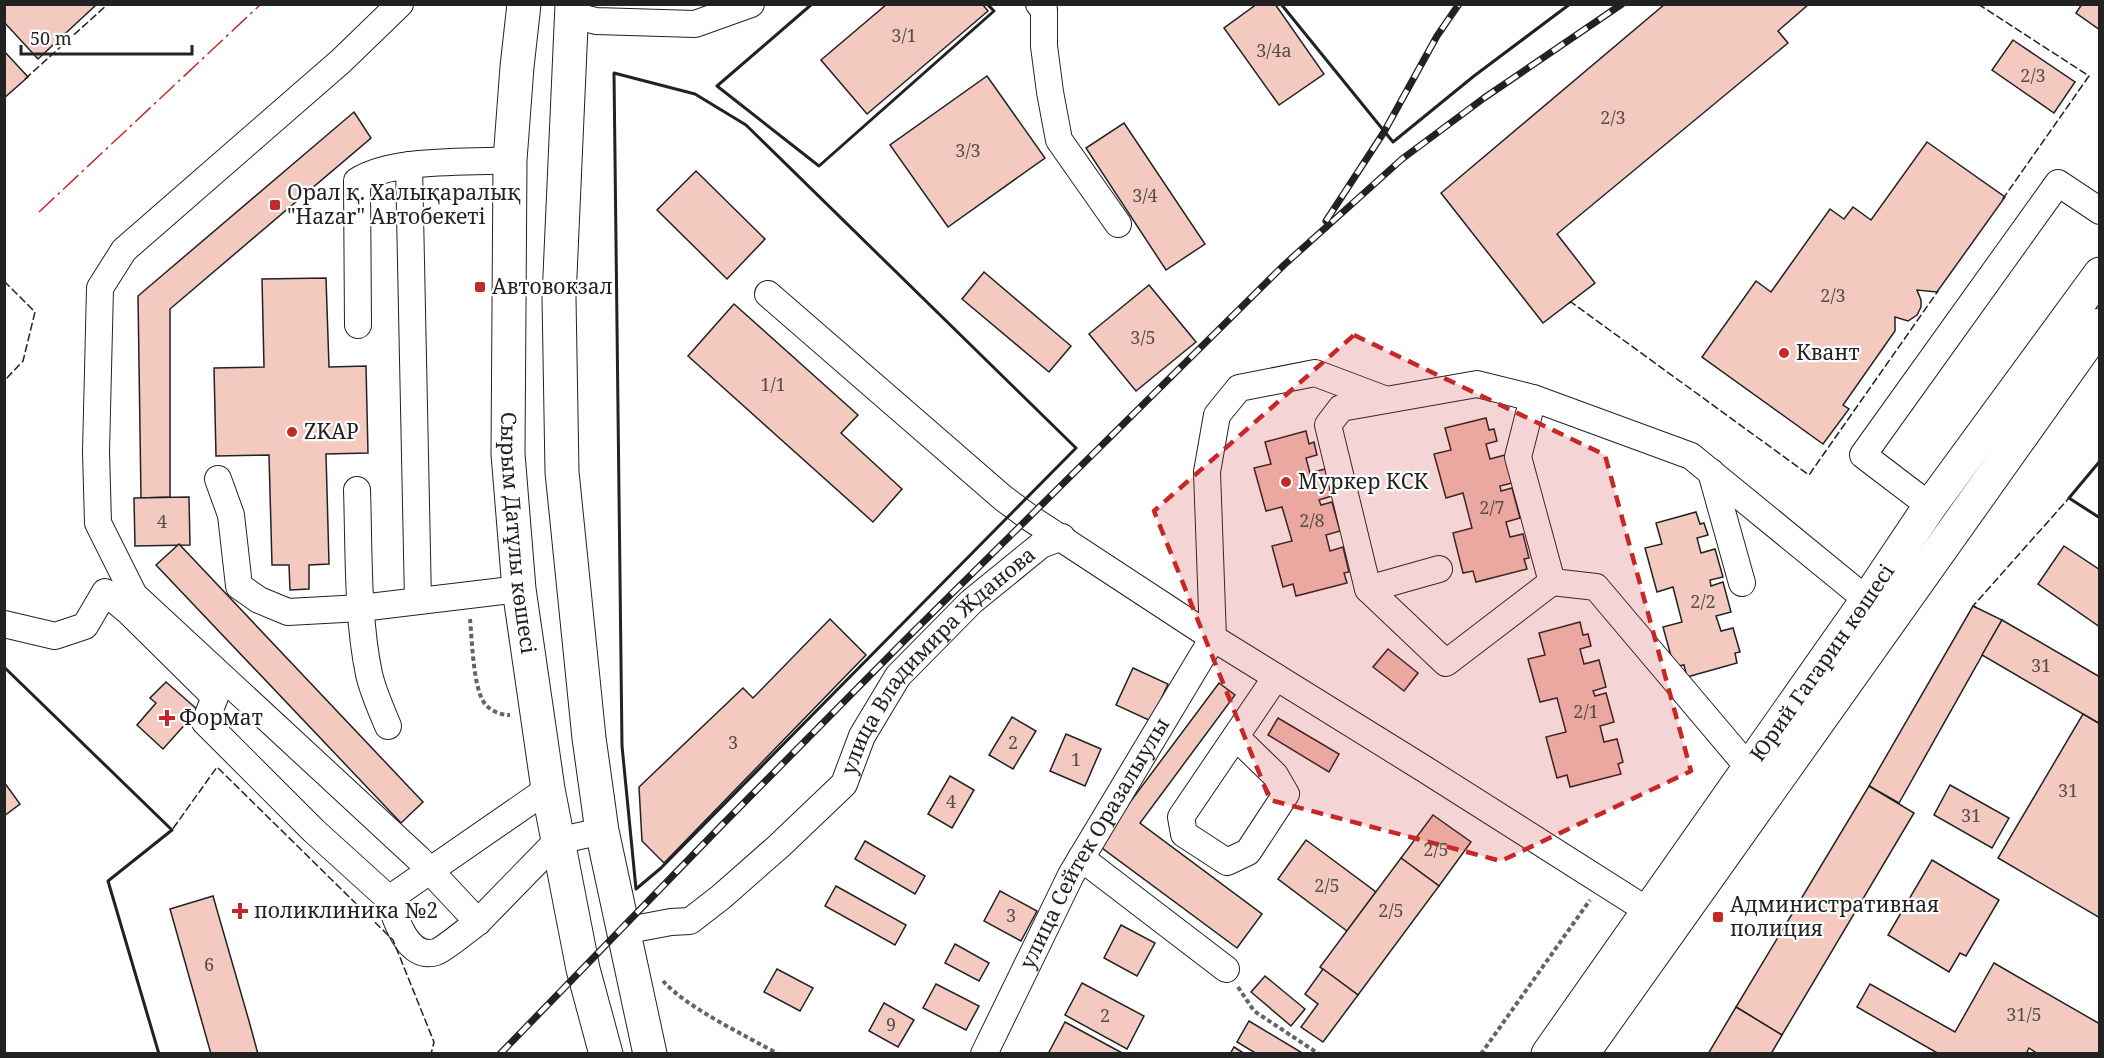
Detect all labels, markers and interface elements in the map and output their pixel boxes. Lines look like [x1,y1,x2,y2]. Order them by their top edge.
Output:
scale bar [21,18,192,56]
house number: 3/1 [891,23,917,47]
text: 50 m [30,26,72,50]
house number: 3/4а [1256,38,1292,62]
house number: 2/3 [2020,63,2046,87]
house number: 2/3 [1600,105,1626,129]
house number: 3/3 [955,138,981,162]
place label: Орал қ. Халықаралық "Hazar" Автобекеті [287,178,521,230]
house number: 3/4 [1132,183,1158,207]
marker: Орал қ. Халықаралық "Hazar" Автобекеті [268,198,282,212]
place label: Автовокзал [492,272,613,300]
marker: Автовокзал [473,280,487,294]
house number: 2/3 [1820,283,1846,307]
house number: 3/5 [1130,325,1156,349]
place label: Квант [1796,338,1860,366]
marker: Квант [1777,346,1791,360]
house number: 1/1 [760,372,786,396]
street label: Сырым Датұлы көшесі [495,412,543,656]
place label: ZKAP [304,417,359,445]
marker: ZKAP [285,425,299,439]
place label: Муркер КСК [1298,467,1429,495]
marker: Муркер КСК [1279,475,1293,489]
house number: 2/7 [1479,495,1505,519]
house number: 2/8 [1299,508,1325,532]
house number: 4 [157,509,167,533]
street label: улица Владимира Жданова [834,540,1041,778]
street label: Юрий Гагарин көшесі [1743,558,1900,766]
house number: 2/2 [1690,589,1716,613]
house number: 31 [2031,653,2051,677]
house number: 2/1 [1573,699,1599,723]
place label: Формат [179,703,263,731]
marker: Формат [160,711,174,725]
street label: улица Сейтек Оразалыулы [1012,712,1175,973]
house number: 3 [728,730,738,754]
house number: 2 [1008,730,1018,754]
house number: 1 [1071,747,1081,771]
house number: 31 [2058,778,2078,802]
house number: 4 [946,789,956,813]
house number: 31 [1961,803,1981,827]
house number: 2/5 [1423,837,1449,861]
house number: 2/5 [1314,873,1340,897]
place label: Административная полиция [1730,890,1939,942]
place label: поликлиника №2 [254,896,438,924]
house number: 2/5 [1378,898,1404,922]
marker: поликлиника №2 [231,902,249,920]
house number: 3 [1006,903,1016,927]
marker: Административная полиция [1711,910,1725,924]
house number: 6 [204,952,214,976]
house number: 31/5 [2006,1002,2042,1026]
house number: 2 [1100,1003,1110,1027]
house number: 9 [886,1012,896,1036]

